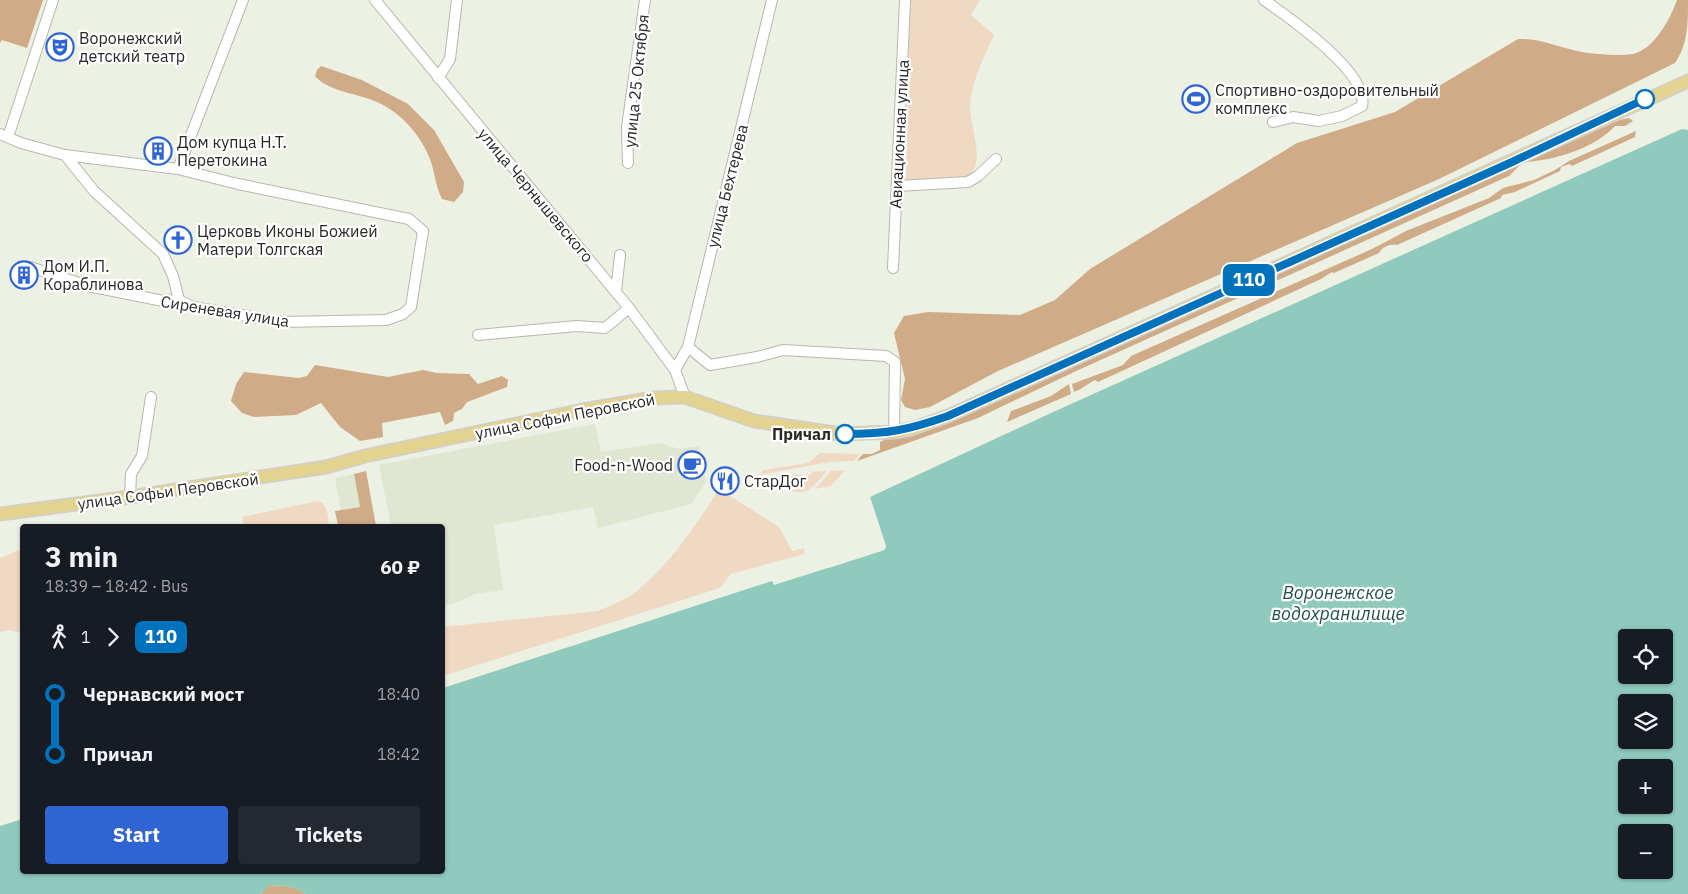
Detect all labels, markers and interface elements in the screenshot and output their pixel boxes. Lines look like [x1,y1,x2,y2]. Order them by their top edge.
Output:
street label: улица 25 Октября [619,13,653,149]
place label: Воронежский детский театр [79,28,185,66]
theatre icon: Воронежский детский театр [45,32,75,62]
street label: Авиационная улица [885,59,913,209]
place label: Спортивно-оздоровительный комплекс [1215,80,1439,118]
sports icon: Спортивно-оздоровительный комплекс [1181,84,1211,114]
unlabelled marker [1635,89,1655,109]
street label: улица Бехтерева [702,122,752,250]
street label: улица Чернышевского [474,124,598,266]
place label: Дом купца Н.Т. Перетокина [177,132,287,170]
building icon: Дом купца Н.Т. Перетокина [143,136,173,166]
place label: Церковь Иконы Божией Матери Толгская [197,221,378,259]
church icon: Церковь Иконы Божией Матери Толгская [163,225,193,255]
place label: Дом И.П. Кораблинова [43,256,144,294]
building icon: Дом И.П. Кораблинова [9,260,39,290]
line badge: 110 [1220,264,1278,296]
text: 110 [1233,268,1265,291]
street label: Сиреневая улица [159,291,291,331]
street label: улица Софьи Перовской [474,389,656,443]
place label: Причал [772,424,831,444]
marker: Причал [835,424,855,444]
cafe icon: Food-n-Wood [677,450,707,480]
place label: Food-n-Wood [574,455,673,475]
restaurant icon: СтарДог [710,466,740,496]
street label: улица Софьи Перовской [76,468,260,514]
place label: СтарДог [744,471,807,491]
text: 3 min [45,538,118,575]
text: 60 ₽ [380,555,420,579]
text: 18:39 – 18:42 · Bus [45,576,188,596]
water label: Воронежское водохранилище [1271,581,1405,625]
icon: walk [45,623,73,651]
icon: forward [99,623,127,651]
text: 110 [145,625,177,648]
text: 1 [81,627,91,647]
map controls [1618,629,1673,879]
button: locate [1618,629,1673,684]
text: Чернавский мост [83,682,244,706]
text: 18:40 [377,684,420,704]
button: layers [1618,694,1673,749]
text: Причал [83,742,153,766]
text: 18:42 [377,744,420,764]
button: + [1618,759,1673,814]
button: Start [45,806,228,864]
button: Tickets [238,806,420,864]
button: − [1618,824,1673,879]

